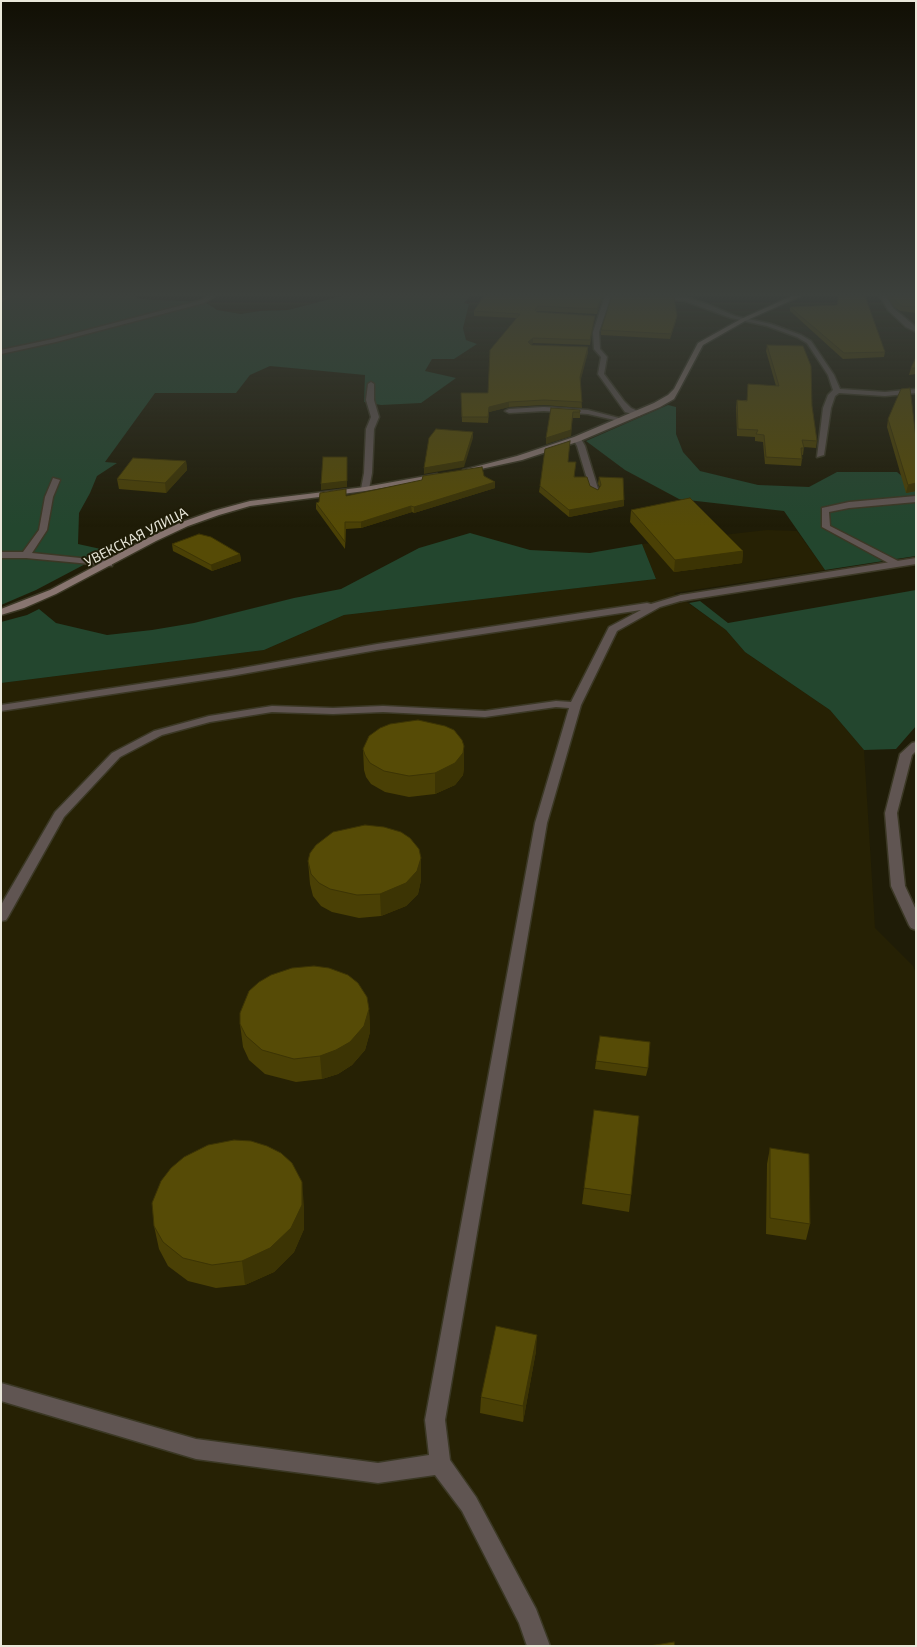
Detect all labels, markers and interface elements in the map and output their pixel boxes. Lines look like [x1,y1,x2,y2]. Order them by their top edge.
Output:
street label: УВЕКСКАЯ УЛИЦА [81,504,191,570]

